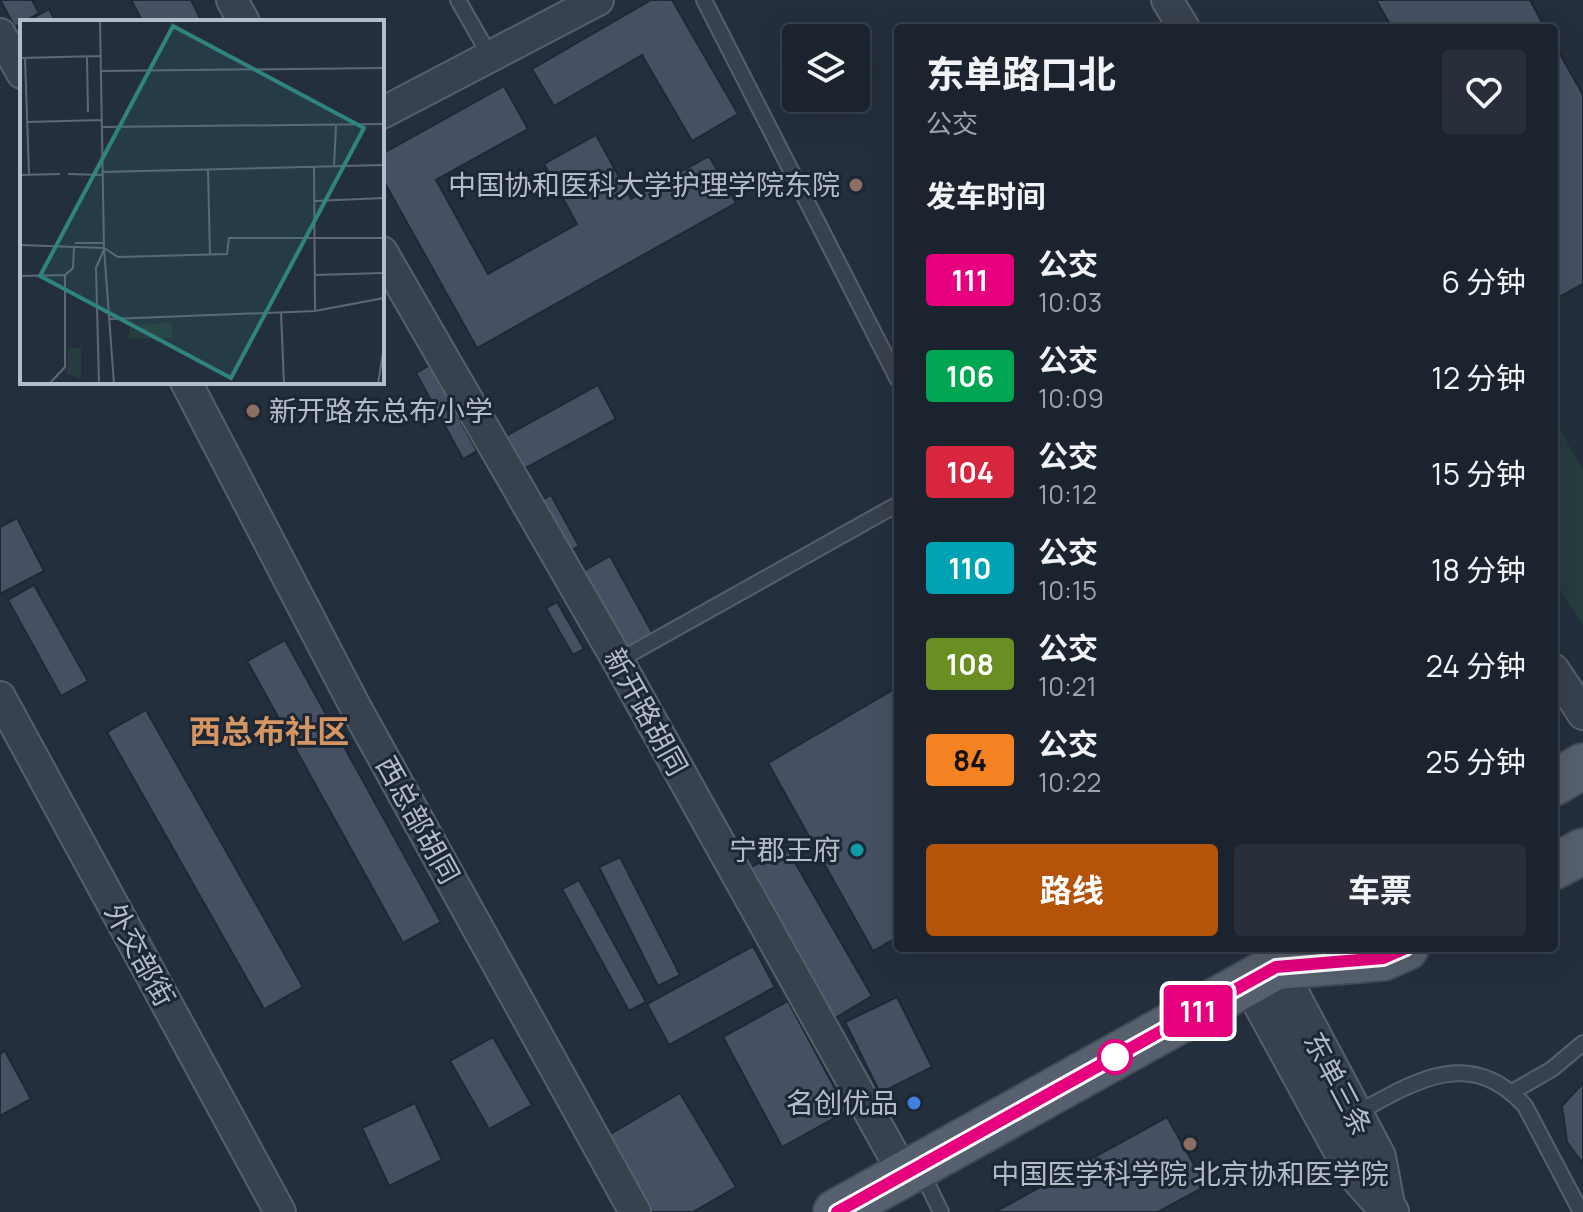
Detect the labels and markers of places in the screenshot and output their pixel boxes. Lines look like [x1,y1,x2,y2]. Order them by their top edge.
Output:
place label: 中国协和医科大学护理学院东院 [448,165,840,203]
marker: 中国协和医科大学护理学院东院 [847,176,865,194]
place label: 新开路东总布小学 [269,391,493,429]
marker: 新开路东总布小学 [244,402,262,420]
place label: 宁郡王府 [729,830,841,868]
marker: 宁郡王府 [848,841,866,859]
unlabelled marker [1098,1040,1132,1074]
place label: 名创优品 [786,1083,898,1121]
marker: 名创优品 [905,1094,923,1112]
marker: 中国医学科学院 北京协和医学院 [1181,1135,1199,1153]
place label: 中国医学科学院 北京协和医学院 [991,1154,1389,1192]

